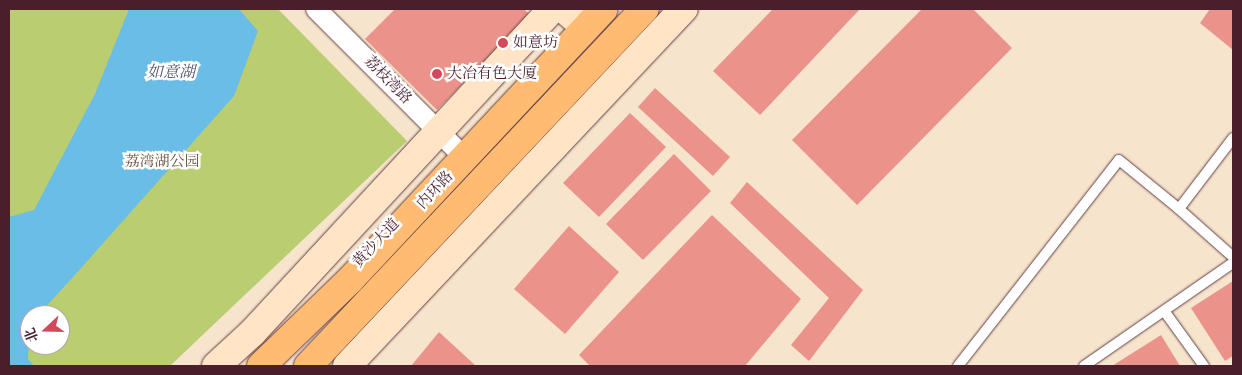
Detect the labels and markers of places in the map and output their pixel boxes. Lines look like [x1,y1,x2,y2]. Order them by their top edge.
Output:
place label: 如意坊 [513,34,558,52]
marker: 如意坊 [497,37,509,49]
place label: 大冶有色大厦 [447,65,537,83]
marker: 大冶有色大厦 [431,68,443,80]

